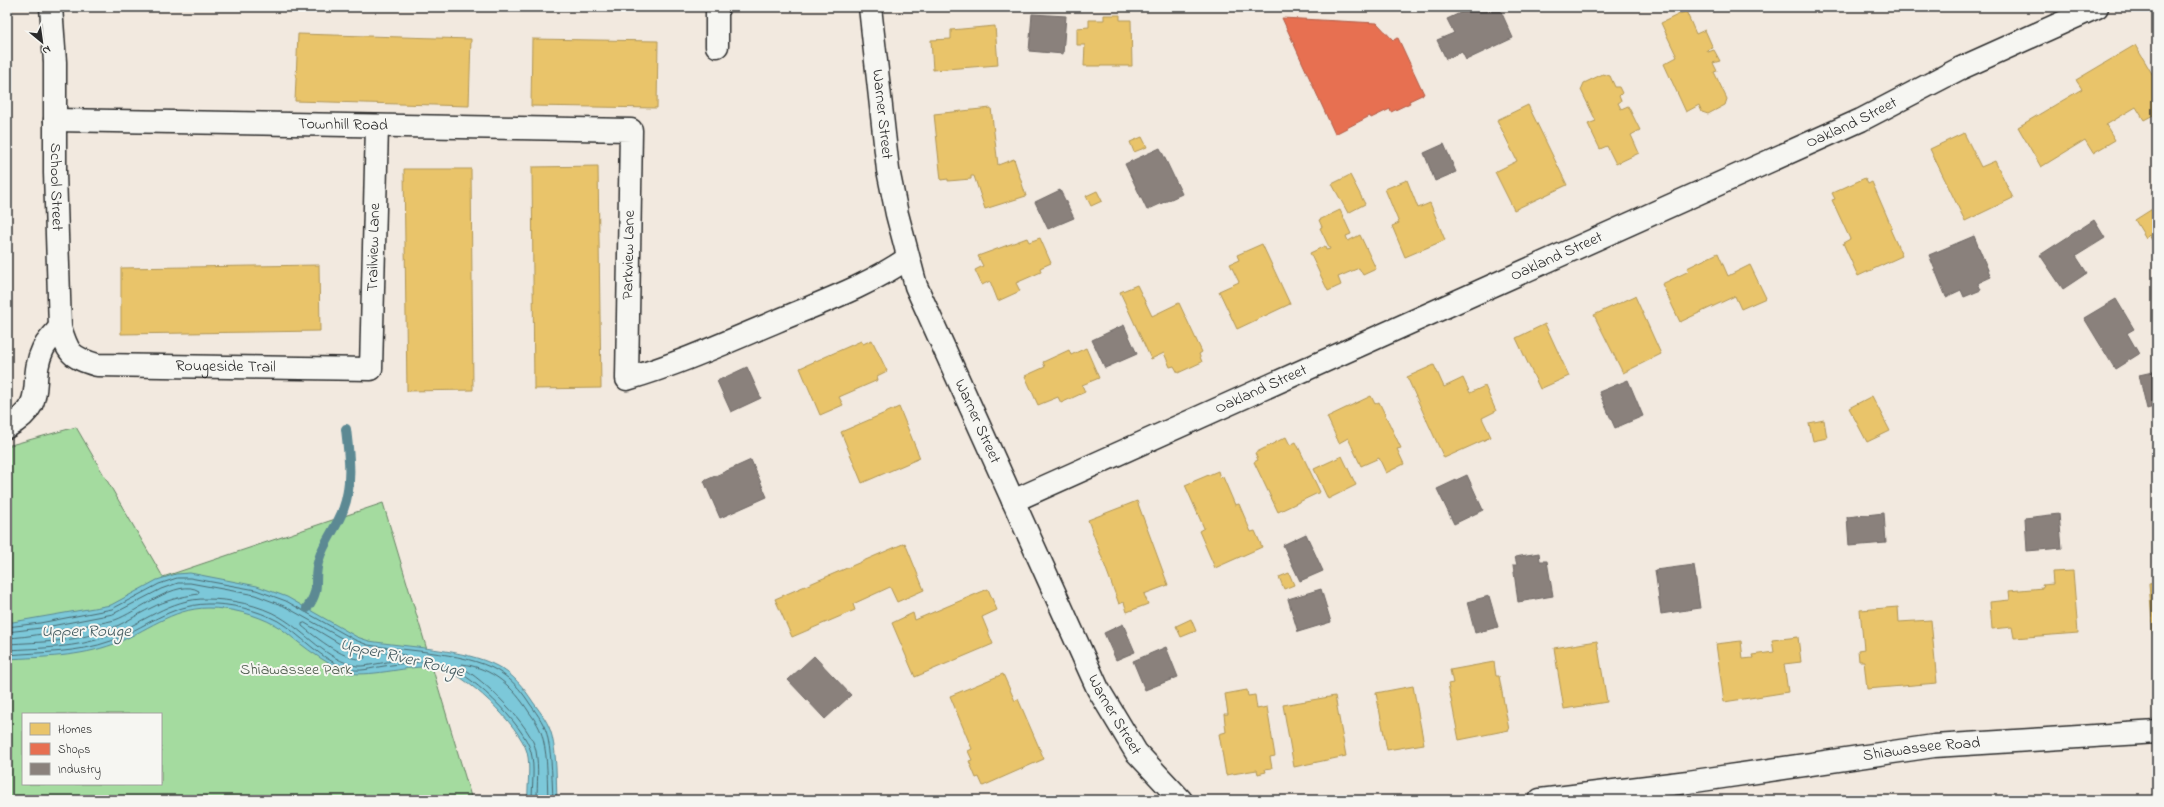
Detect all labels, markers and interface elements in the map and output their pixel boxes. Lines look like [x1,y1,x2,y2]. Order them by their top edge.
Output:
north arrow [22,22,62,62]
text: N [39,41,53,59]
street label: Warner Street [865,68,899,161]
street label: Oakland Street [1802,91,1902,155]
street label: Townhill Road [298,112,388,138]
street label: School Street [43,143,69,232]
street label: Trailview Lane [361,202,387,292]
street label: Parkview Lane [616,209,642,300]
street label: Oakland Street [1507,225,1607,288]
street label: Rougeside Trail [175,354,276,380]
street label: Oakland Street [1211,358,1312,421]
street label: Warner Street [948,375,1007,468]
water label: Upper Rouge [41,619,132,645]
water label: Upper River Rouge [337,632,468,686]
park label: Shiawassee Park [240,658,353,682]
street label: Warner Street [1081,671,1148,761]
legend [22,713,162,785]
text: Homes [58,721,92,739]
street label: Shiawassee Road [1861,731,1981,768]
text: Shops [58,741,90,759]
text: Industry [58,761,101,780]

